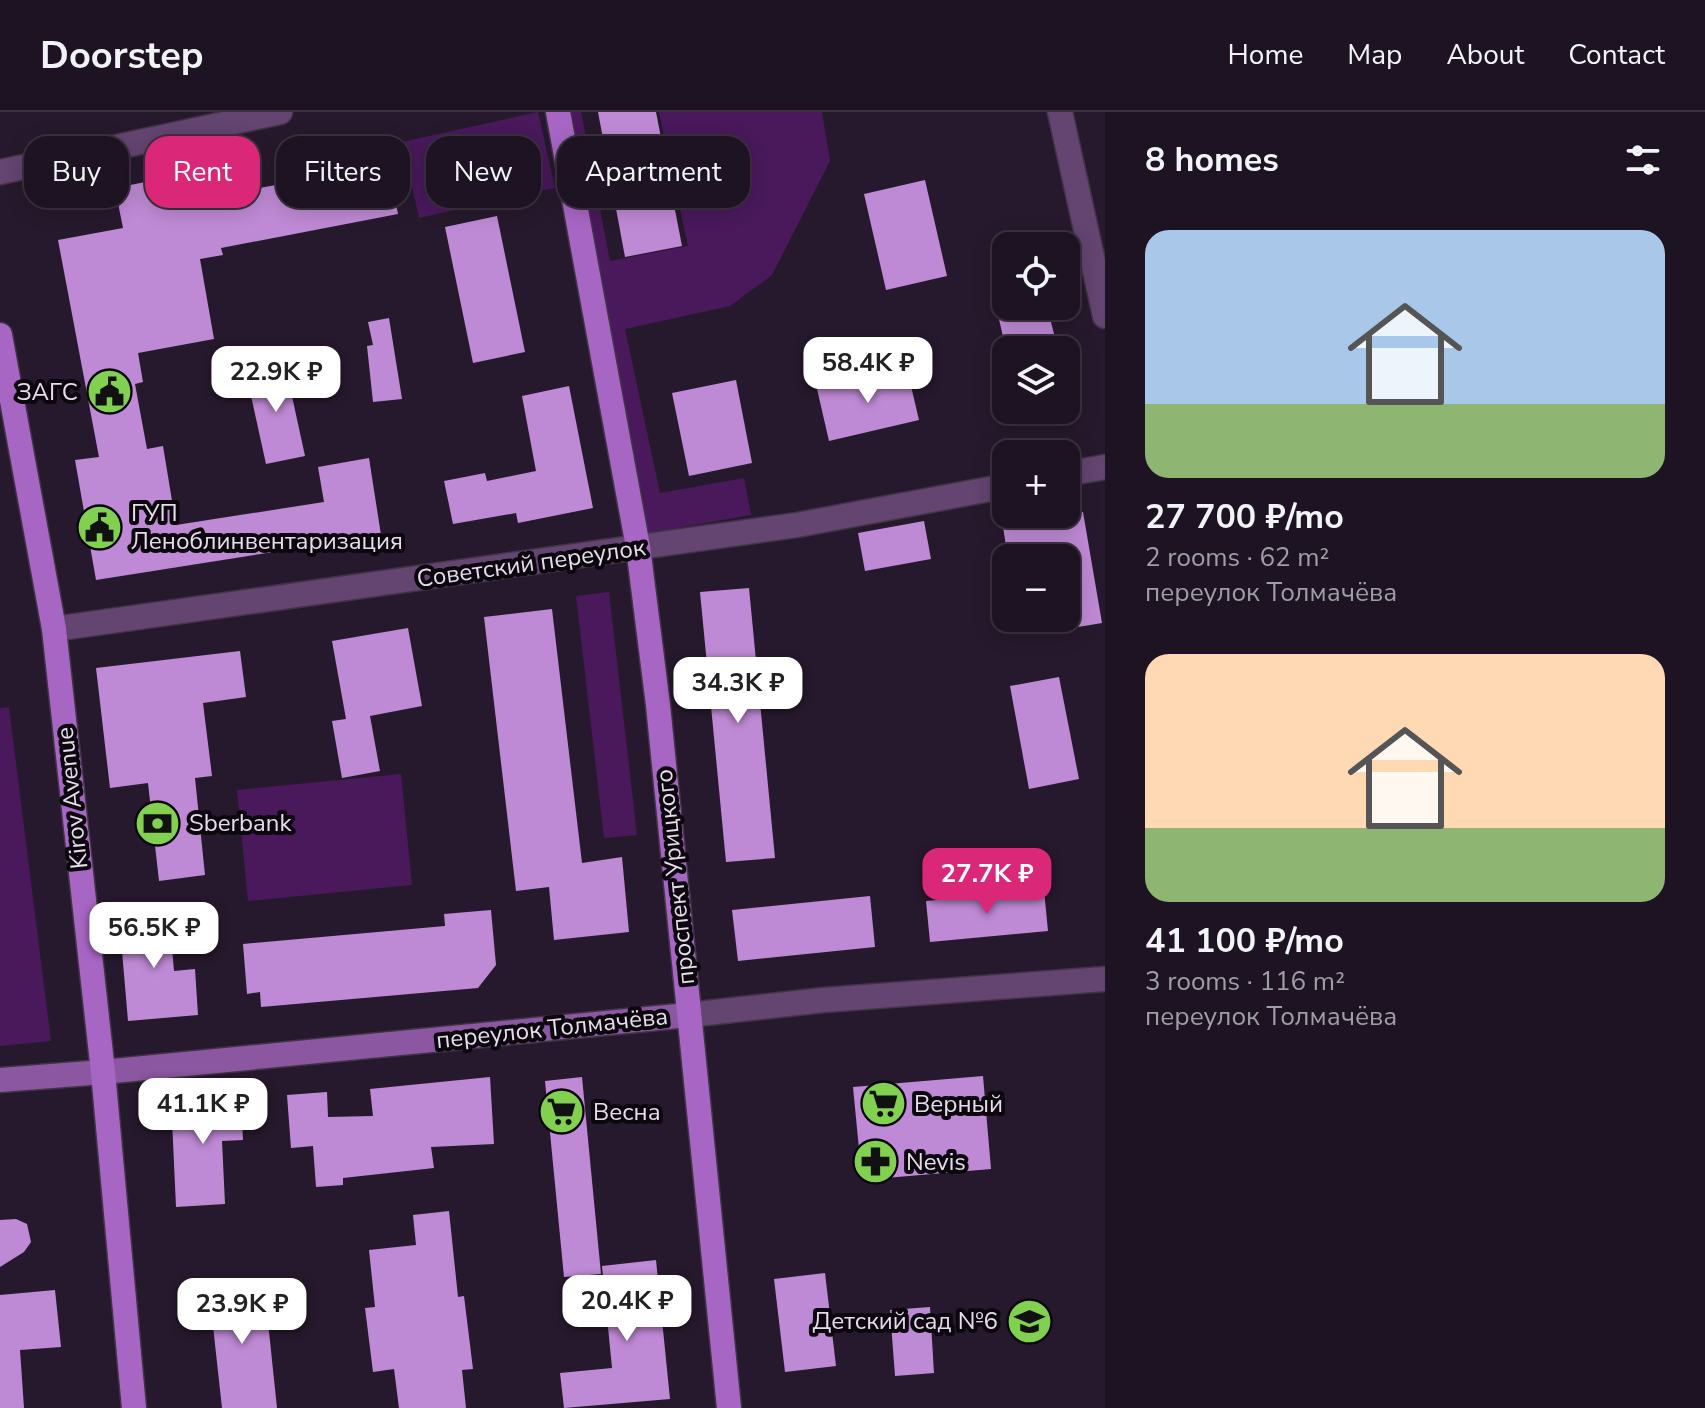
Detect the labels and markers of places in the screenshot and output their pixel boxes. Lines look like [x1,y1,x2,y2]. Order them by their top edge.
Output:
pin: 58.4K ₽ [794,337,942,405]
pin: 22.9K ₽ [202,346,350,414]
public building icon: ЗАГС [85,368,133,416]
place label: ЗАГС [16,376,78,408]
place label: ГУП Леноблинвентаризация [131,497,403,557]
public building icon: ГУП Леноблинвентаризация [76,503,124,551]
pin: 34.3K ₽ [664,657,812,725]
bank icon: Sberbank [134,799,182,847]
place label: Sberbank [189,807,292,839]
pin: 27.7K ₽ [913,848,1061,916]
pin: 56.5K ₽ [80,902,228,970]
pin: 41.1K ₽ [129,1078,277,1146]
supermarket icon: Верный [859,1080,907,1128]
supermarket icon: Весна [538,1088,586,1136]
place label: Верный [914,1088,1003,1120]
place label: Весна [593,1096,661,1128]
pharmacy icon: Nevis [851,1138,899,1186]
place label: Nevis [906,1146,966,1178]
pin: 20.4K ₽ [553,1275,701,1343]
pin: 23.9K ₽ [168,1278,316,1346]
school or university icon: Детский сад №6 [1005,1297,1053,1345]
place label: Детский сад №6 [813,1305,998,1337]

